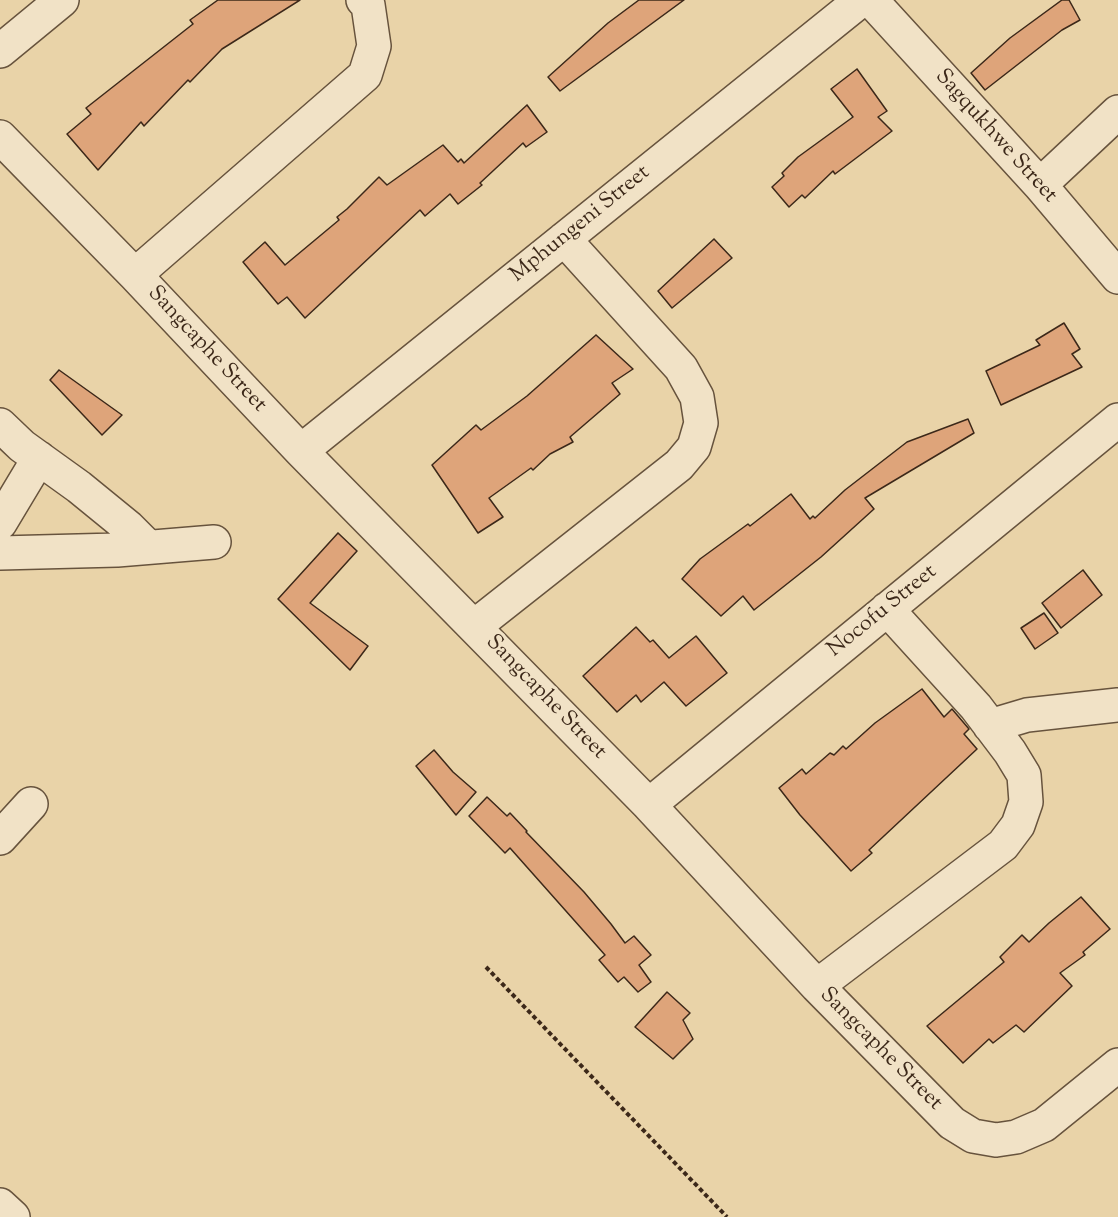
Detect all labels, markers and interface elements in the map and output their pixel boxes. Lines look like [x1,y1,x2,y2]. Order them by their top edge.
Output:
street label: Sagqukhwe Street [928,65,1062,209]
street label: Mphungeni Street [506,161,656,289]
street label: Sangcaphe Street [141,281,271,419]
street label: Nocofu Street [823,560,943,664]
street label: Sangcaphe Street [479,630,611,766]
street label: Sangcaphe Street [813,983,947,1117]

